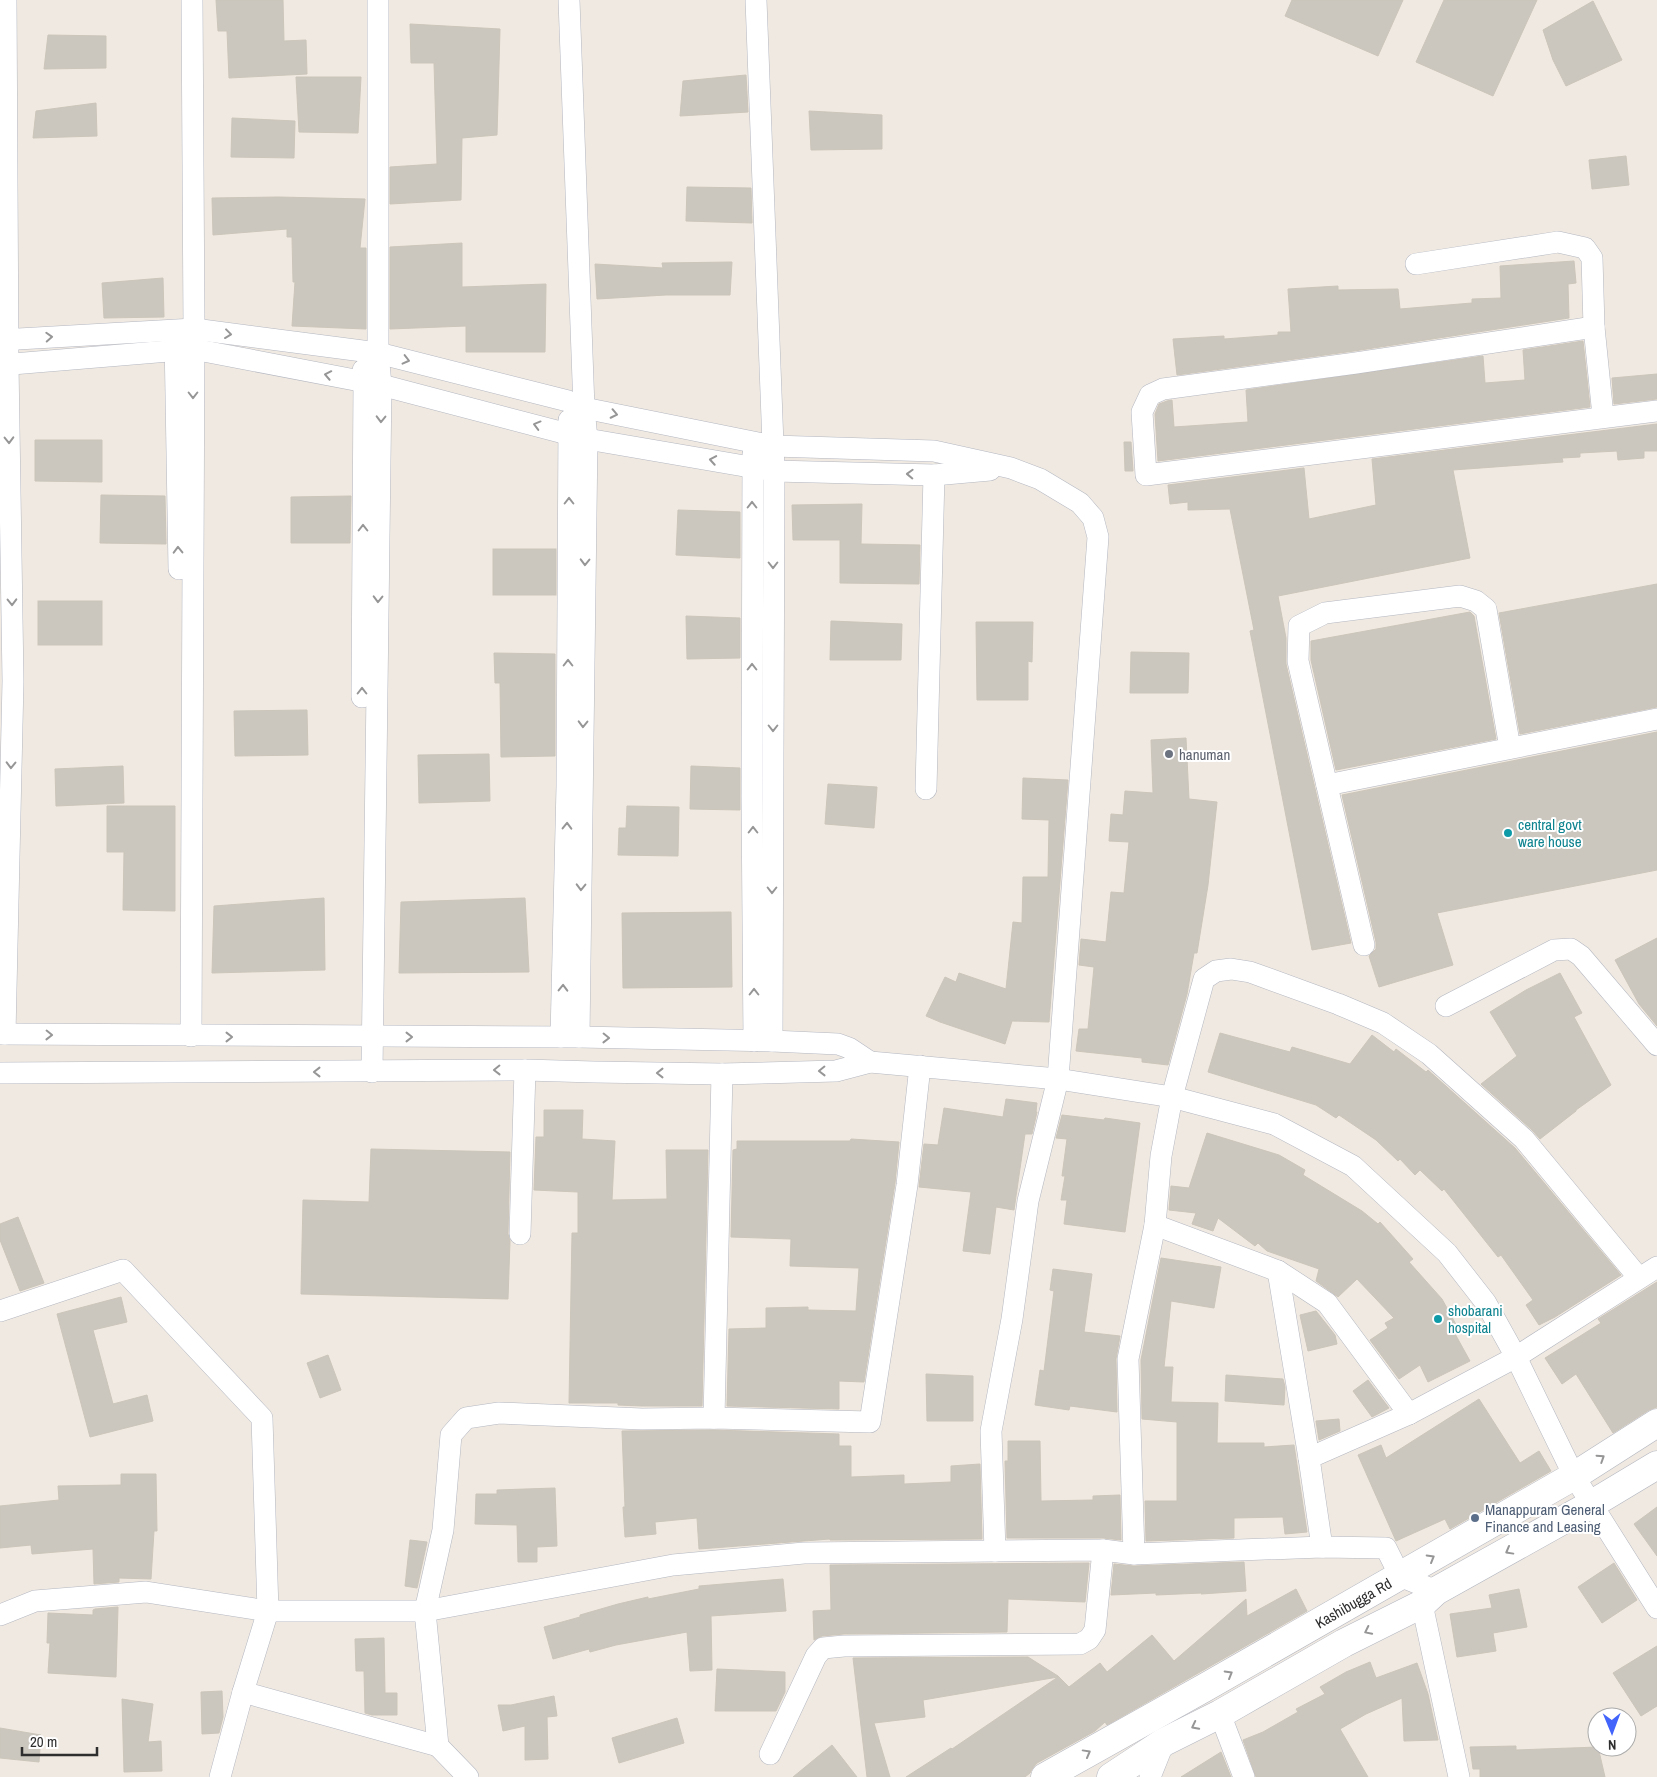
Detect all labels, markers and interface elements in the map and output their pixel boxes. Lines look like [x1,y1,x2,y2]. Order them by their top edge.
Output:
one-way arrow [224,328,232,338]
one-way arrow [45,331,53,342]
one-way arrow [402,354,410,365]
one-way arrow [323,370,332,380]
one-way arrow [188,392,198,400]
one-way arrow [609,408,618,419]
one-way arrow [375,415,386,423]
one-way arrow [533,421,541,431]
one-way arrow [4,436,14,444]
one-way arrow [709,456,718,466]
one-way arrow [905,469,913,479]
one-way arrow [564,497,574,504]
one-way arrow [747,500,757,508]
one-way arrow [358,524,368,532]
one-way arrow [173,546,183,554]
one-way arrow [580,558,590,566]
one-way arrow [768,562,778,569]
one-way arrow [373,596,383,603]
one-way arrow [7,599,17,607]
one-way arrow [563,659,573,667]
one-way arrow [747,663,757,670]
one-way arrow [357,686,367,694]
one-way arrow [578,720,588,728]
one-way arrow [768,724,778,732]
place label: hanuman [1179,744,1230,765]
marker: hanuman [1163,748,1175,760]
one-way arrow [6,762,16,769]
place label: central govt ware house [1518,814,1582,852]
one-way arrow [561,822,572,830]
one-way arrow [747,825,758,833]
marker: central govt ware house [1502,827,1514,839]
one-way arrow [576,883,586,891]
one-way arrow [767,886,777,894]
one-way arrow [557,984,568,992]
one-way arrow [749,988,759,996]
one-way arrow [45,1030,53,1040]
one-way arrow [225,1032,233,1042]
one-way arrow [405,1032,413,1042]
one-way arrow [602,1033,610,1043]
one-way arrow [493,1065,500,1075]
one-way arrow [818,1066,826,1077]
one-way arrow [313,1067,320,1077]
one-way arrow [655,1068,663,1078]
place label: shobarani hospital [1448,1300,1503,1338]
marker: shobarani hospital [1432,1313,1444,1325]
one-way arrow [1595,1455,1605,1464]
place label: Manappuram General Finance and Leasing [1485,1499,1605,1537]
marker: Manappuram General Finance and Leasing [1469,1512,1481,1524]
one-way arrow [1505,1545,1514,1555]
one-way arrow [1425,1554,1434,1564]
street label: Kashibugga Rd [1311,1572,1395,1633]
one-way arrow [1364,1625,1373,1635]
one-way arrow [1224,1670,1233,1680]
north arrow [1587,1707,1637,1757]
one-way arrow [1191,1720,1200,1730]
scale bar [22,1724,98,1756]
text: 20 m [30,1731,57,1752]
text: N [1608,1736,1617,1754]
one-way arrow [1082,1749,1091,1759]

